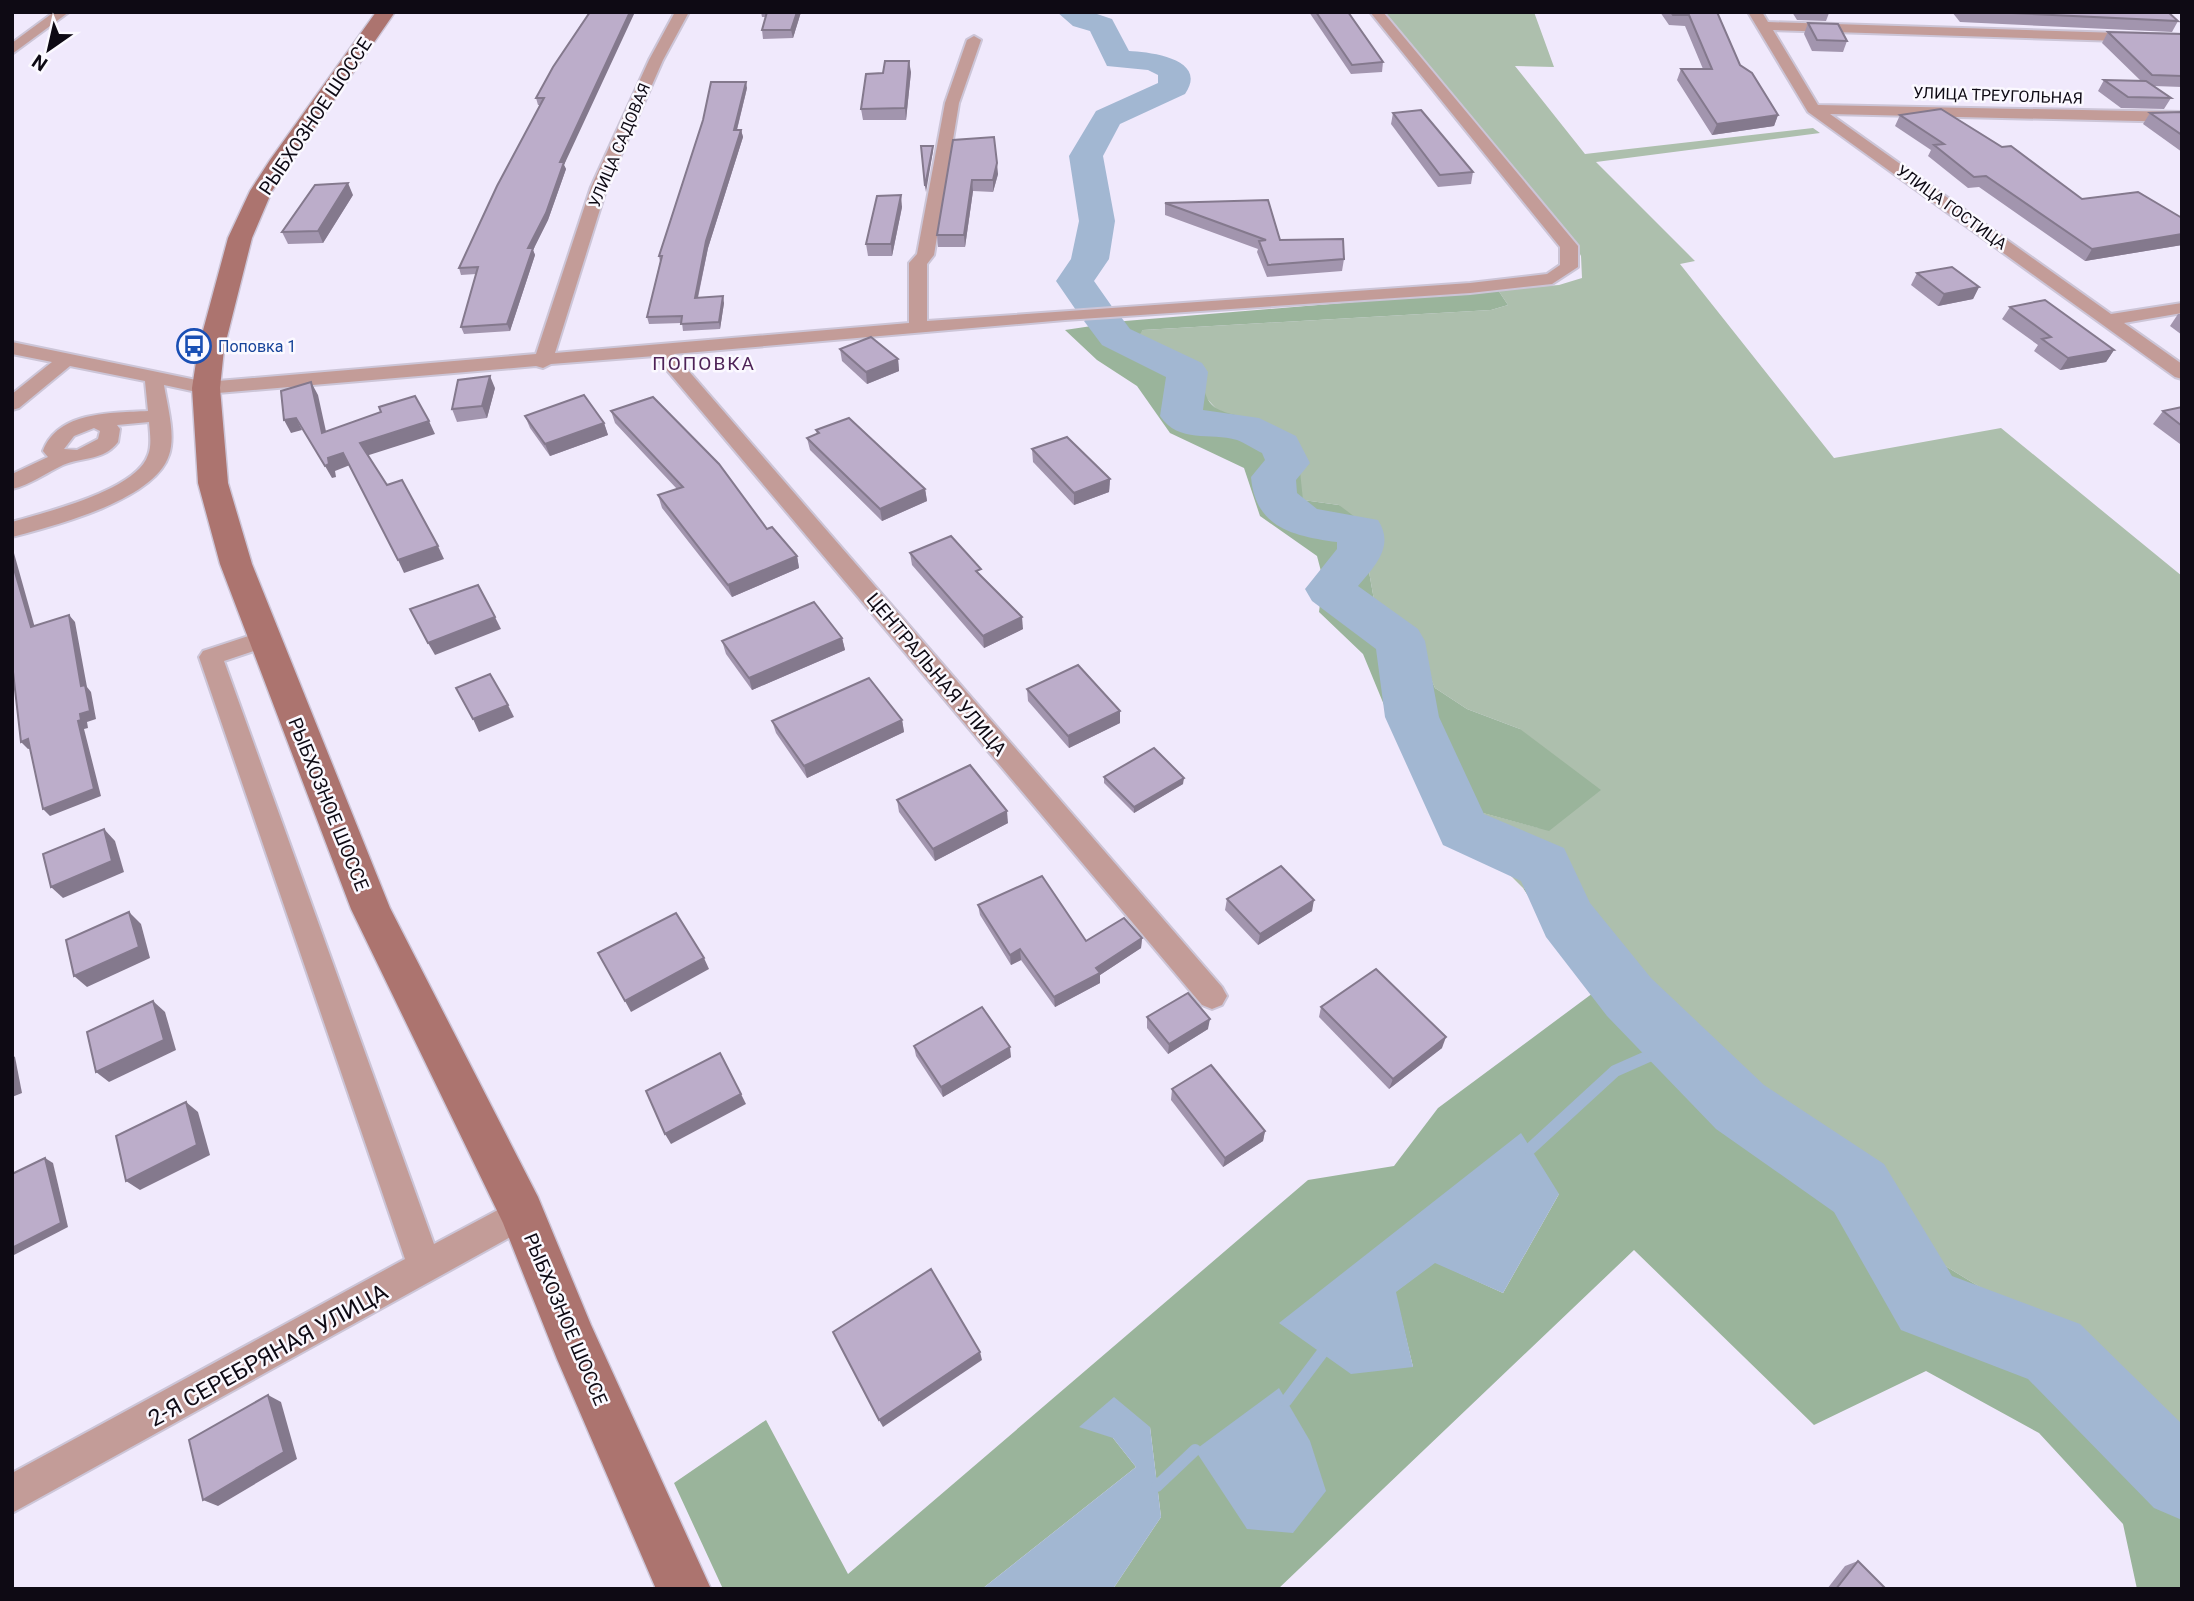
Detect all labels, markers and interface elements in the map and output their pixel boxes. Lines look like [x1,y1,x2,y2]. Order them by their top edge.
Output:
north arrow [14,14,84,84]
street label: РЫБХОЗНОЕ ШОССЕ [254,33,377,199]
text: N [28,49,52,76]
street label: УЛИЦА САДОВАЯ [585,80,654,210]
street label: УЛИЦА ТРЕУГОЛЬНАЯ [1913,83,2083,108]
street label: УЛИЦА ГОСТИЦА [1893,161,2011,254]
bus stop icon: Поповка 1 [175,327,213,365]
place label: Поповка 1 [218,337,296,356]
district label: ПОПОВКА [652,352,756,375]
street label: ЦЕНТРАЛЬНАЯ УЛИЦА [862,588,1012,761]
street label: РЫБХОЗНОЕ ШОССЕ [283,714,374,894]
street label: РЫБХОЗНОЕ ШОССЕ [519,1230,612,1409]
street label: 2-Я СЕРЕБРЯНАЯ УЛИЦА [144,1278,393,1433]

